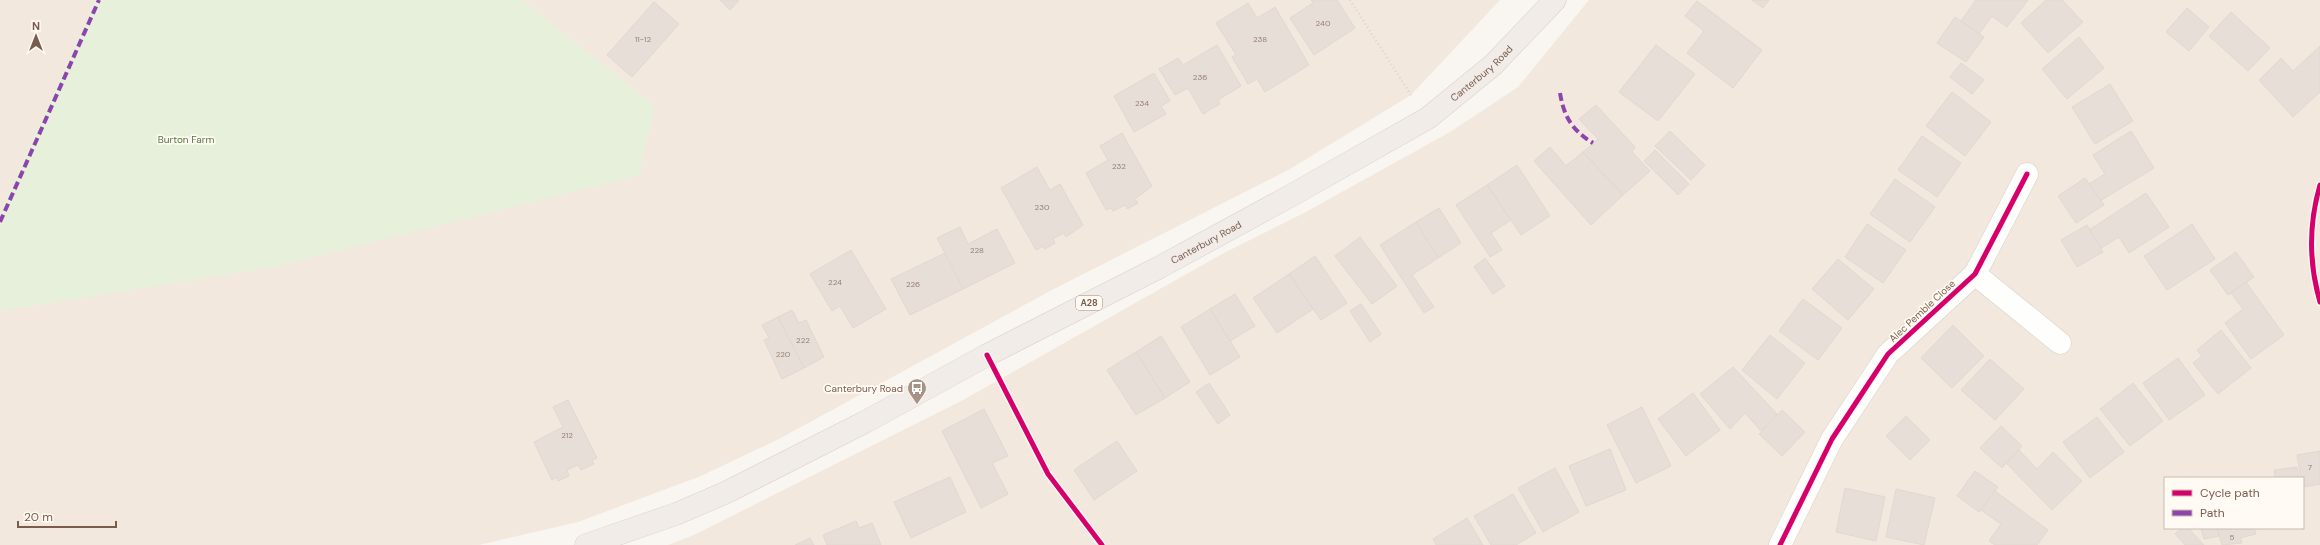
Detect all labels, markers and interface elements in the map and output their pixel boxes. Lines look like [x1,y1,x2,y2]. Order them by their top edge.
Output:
north arrow [16,16,56,56]
house number: 240 [1316,18,1331,28]
text: N [32,19,40,33]
house number: 11-12 [635,34,652,44]
house number: 238 [1253,34,1267,44]
street label: Canterbury Road [1447,42,1515,104]
house number: 236 [1193,72,1207,82]
house number: 234 [1135,98,1149,108]
park label: Burton Farm [158,133,214,146]
house number: 232 [1112,161,1126,171]
house number: 230 [1035,202,1050,212]
street label: Canterbury Road [1168,217,1244,267]
house number: 228 [970,245,984,255]
house number: 224 [828,277,842,287]
street label: Alec Pemble Close [1886,277,1958,345]
house number: 226 [906,279,920,289]
road number: A28 [1076,296,1102,310]
house number: 222 [796,335,810,345]
house number: 220 [776,349,791,359]
bus stop icon: Canterbury Road [906,377,928,405]
place label: Canterbury Road [824,382,903,395]
house number: 212 [561,430,573,440]
house number: 7 [2308,462,2312,472]
legend [2164,477,2304,529]
text: Cycle path [2200,485,2260,501]
scale bar [18,503,116,529]
text: Path [2200,505,2225,521]
text: 20 m [24,509,53,525]
house number: 5 [2230,532,2235,542]

